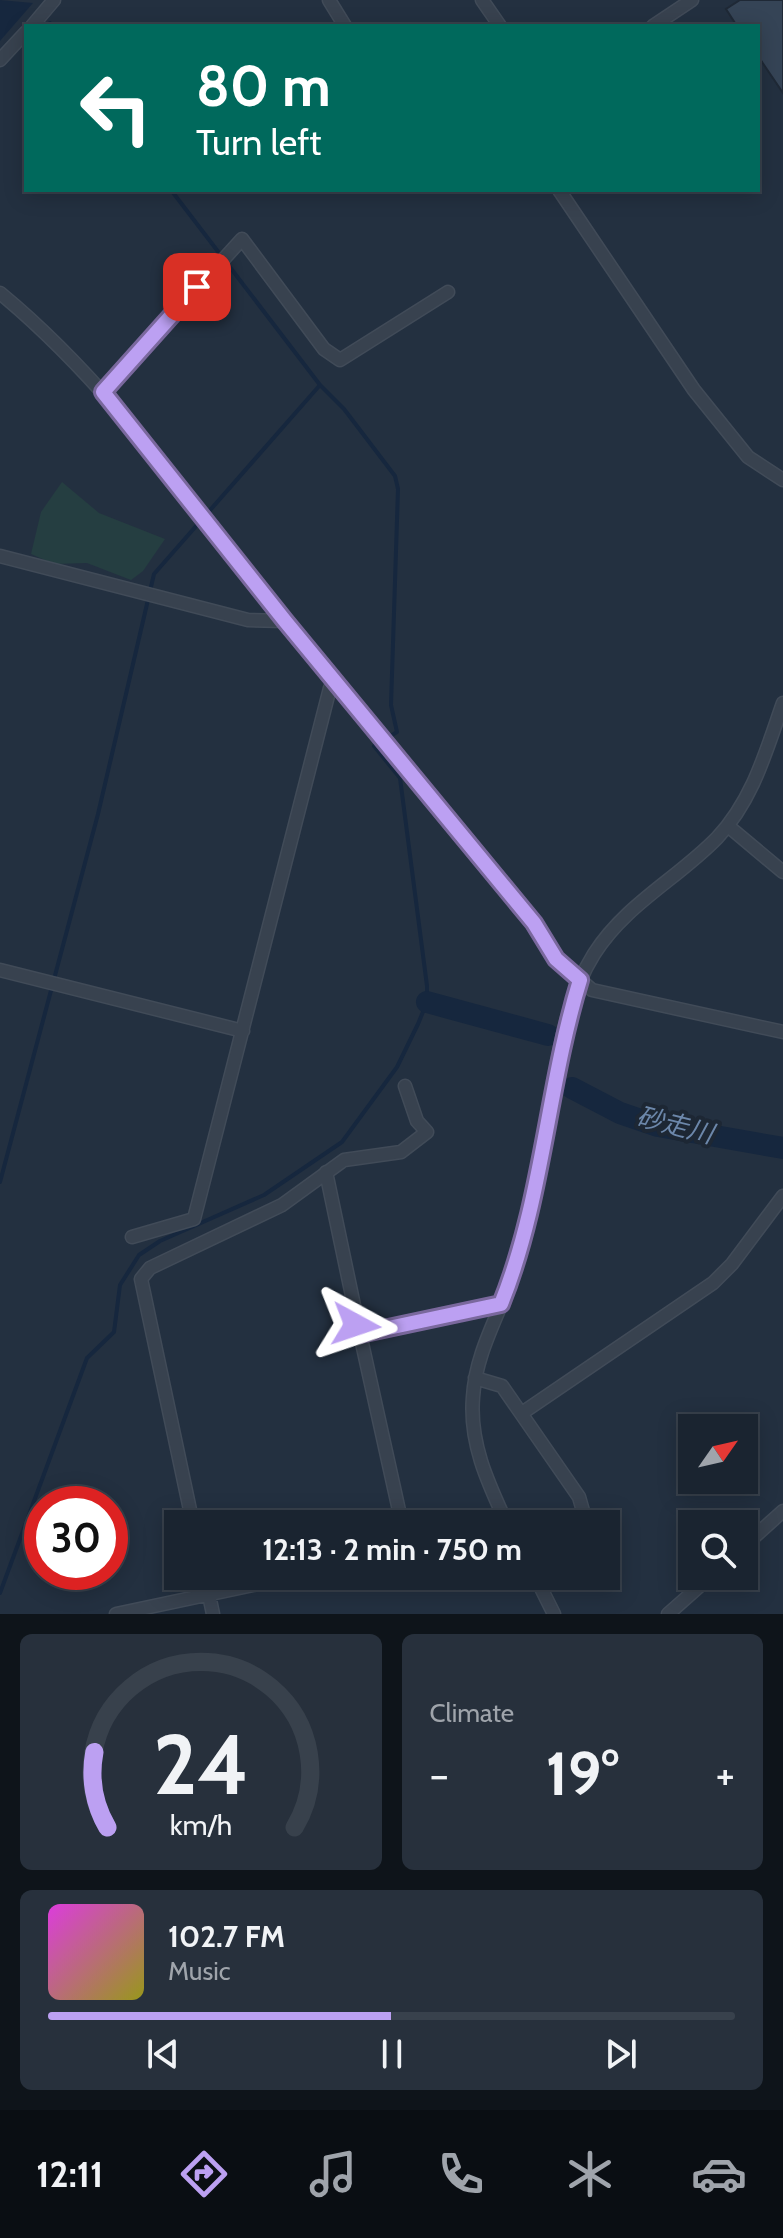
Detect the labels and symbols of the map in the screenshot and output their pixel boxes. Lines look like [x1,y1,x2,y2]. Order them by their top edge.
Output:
pin [163,253,231,321]
water label: 砂走川 [633,1100,720,1151]
position arrow [314,1283,398,1367]
north arrow [678,1414,758,1494]
speed limit sign: 30 [24,1486,128,1590]

